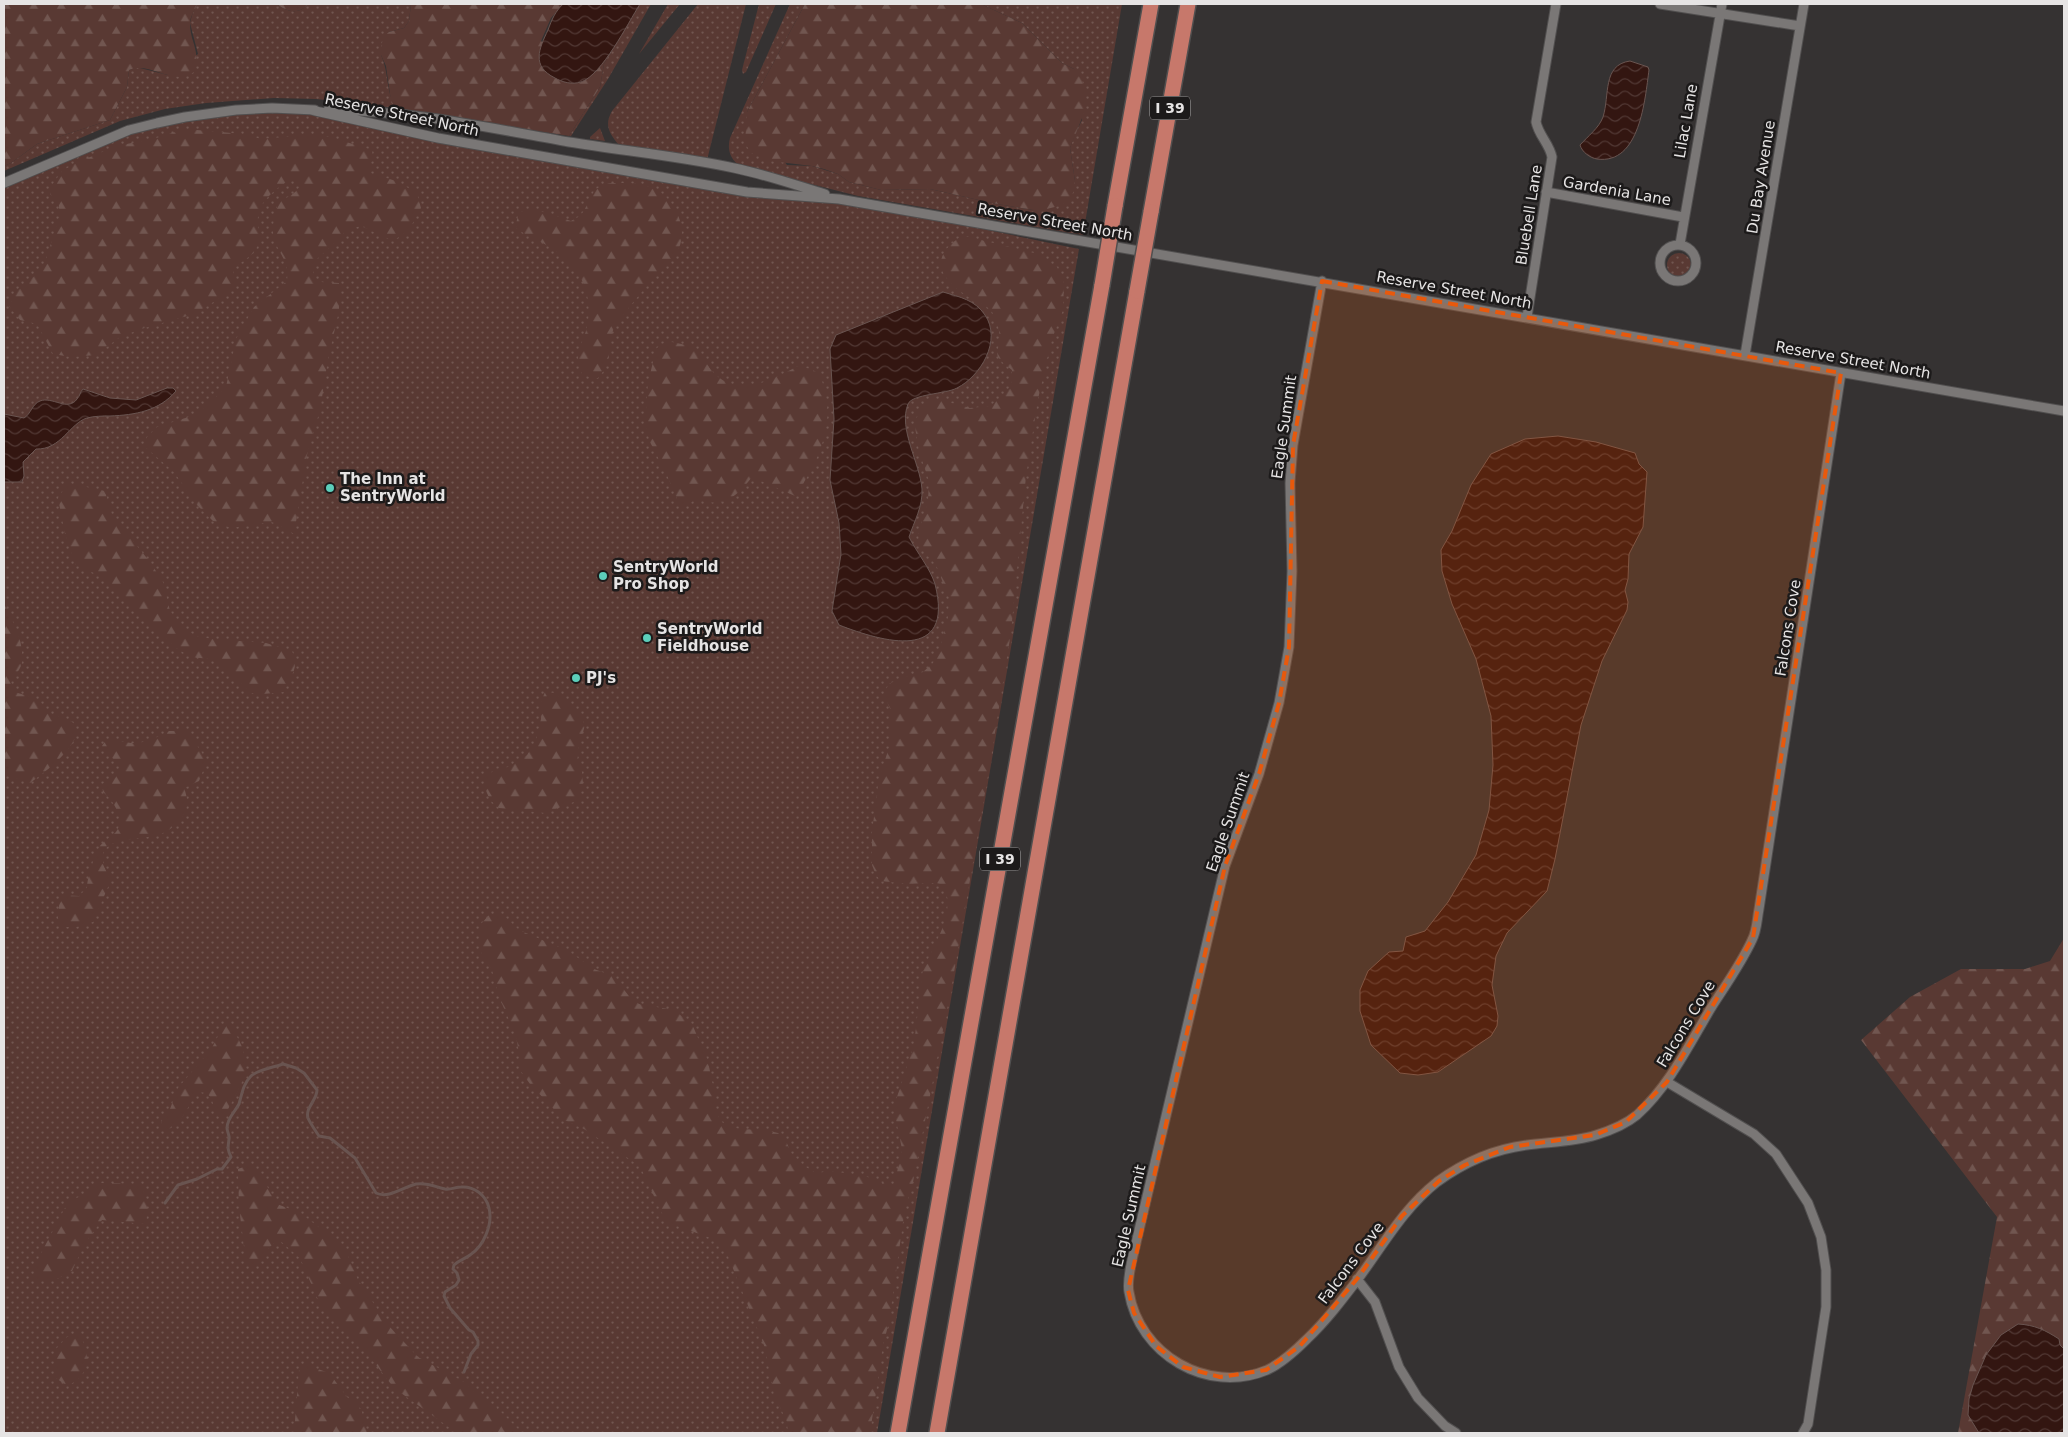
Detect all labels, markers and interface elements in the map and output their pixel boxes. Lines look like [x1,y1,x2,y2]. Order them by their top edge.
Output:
street label: Lilac Lane [1671,82,1701,160]
street label: Reserve Street North [323,90,481,140]
road number: I 39 [1150,96,1190,120]
street label: Du Bay Avenue [1743,119,1779,235]
street label: Bluebell Lane [1512,164,1546,266]
street label: Gardenia Lane [1562,173,1672,209]
street label: Reserve Street North [976,199,1134,245]
street label: Reserve Street North [1375,267,1533,313]
street label: Reserve Street North [1774,337,1932,383]
street label: Eagle Summit [1268,374,1300,480]
place label: The Inn at SentryWorld [340,470,446,505]
marker: The Inn at SentryWorld [324,482,336,494]
place label: SentryWorld Pro Shop [613,558,719,593]
marker: SentryWorld Pro Shop [597,570,609,582]
street label: Falcons Cove [1771,578,1805,678]
place label: SentryWorld Fieldhouse [657,620,763,655]
marker: SentryWorld Fieldhouse [641,632,653,644]
place label: PJ's [586,669,616,687]
marker: PJ's [570,672,582,684]
street label: Eagle Summit [1202,769,1254,874]
road number: I 39 [980,848,1020,871]
street label: Falcons Cove [1653,977,1719,1071]
street label: Eagle Summit [1108,1163,1150,1269]
street label: Falcons Cove [1314,1218,1388,1308]

